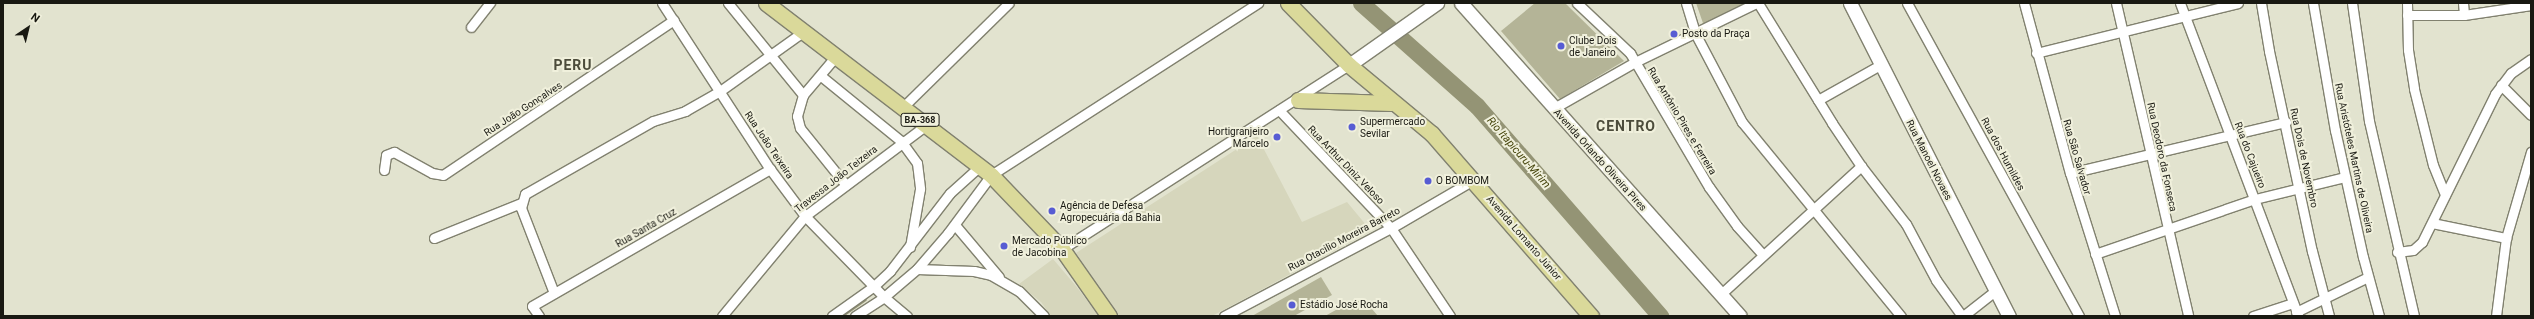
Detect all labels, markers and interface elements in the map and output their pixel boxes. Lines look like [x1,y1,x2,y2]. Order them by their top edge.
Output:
north arrow [8,8,48,48]
text: N [28,10,42,25]
place label: Posto da Praça [1682,28,1750,40]
marker: Posto da Praça [1669,29,1679,39]
place label: Clube Dois de Janeiro [1569,34,1617,58]
marker: Clube Dois de Janeiro [1556,41,1566,51]
district label: PERU [553,57,593,73]
street label: Rua Antônio Pires e Ferreira [1645,65,1719,177]
street label: Rua João Gonçalves [482,79,564,139]
street label: Rua Aristóteles Martins de Oliveira [2332,82,2376,234]
street label: Rua Deodoro da Fonseca [2145,101,2179,213]
street label: Avenida Orlando Oliveira Pires [1551,106,1649,214]
street label: Rua Dois de Novembro [2288,107,2320,209]
street label: Rua João Teixeira [742,109,796,181]
road number: BA-368 [900,113,940,127]
place label: Supermercado Sevilar [1360,115,1425,138]
water label: Rio Itapicuru-Mirim [1483,115,1553,191]
street label: Rua dos Humildes [1979,115,2027,193]
district label: CENTRO [1596,118,1656,134]
street label: Rua Manoel Novaes [1904,118,1954,202]
street label: Rua São Salvador [2060,118,2094,196]
street label: Rua do Cajueiro [2232,120,2268,190]
marker: Supermercado Sevilar [1347,122,1357,132]
street label: Rua Arthur Diniz Veloso [1305,123,1387,207]
place label: Hortigranjeiro Marcelo [1208,125,1269,148]
marker: Hortigranjeiro Marcelo [1272,132,1282,142]
street label: Travessa João Teizeira [792,143,880,215]
place label: O BOMBOM [1436,175,1489,187]
marker: O BOMBOM [1423,176,1433,186]
street label: Avenida Lomanto Júnior [1484,193,1564,283]
place label: Agência de Defesa Agropecuária da Bahia [1060,199,1161,222]
street label: Rua Otacilio Moreira Barreto [1286,204,1402,274]
street label: Rua Santa Cruz [614,206,678,250]
marker: Agência de Defesa Agropecuária da Bahia [1047,206,1057,216]
place label: Mercado Público de Jacobina [1012,234,1087,258]
marker: Mercado Público de Jacobina [999,241,1009,251]
place label: Estádio José Rocha [1300,299,1388,311]
marker: Estádio José Rocha [1287,300,1297,310]

